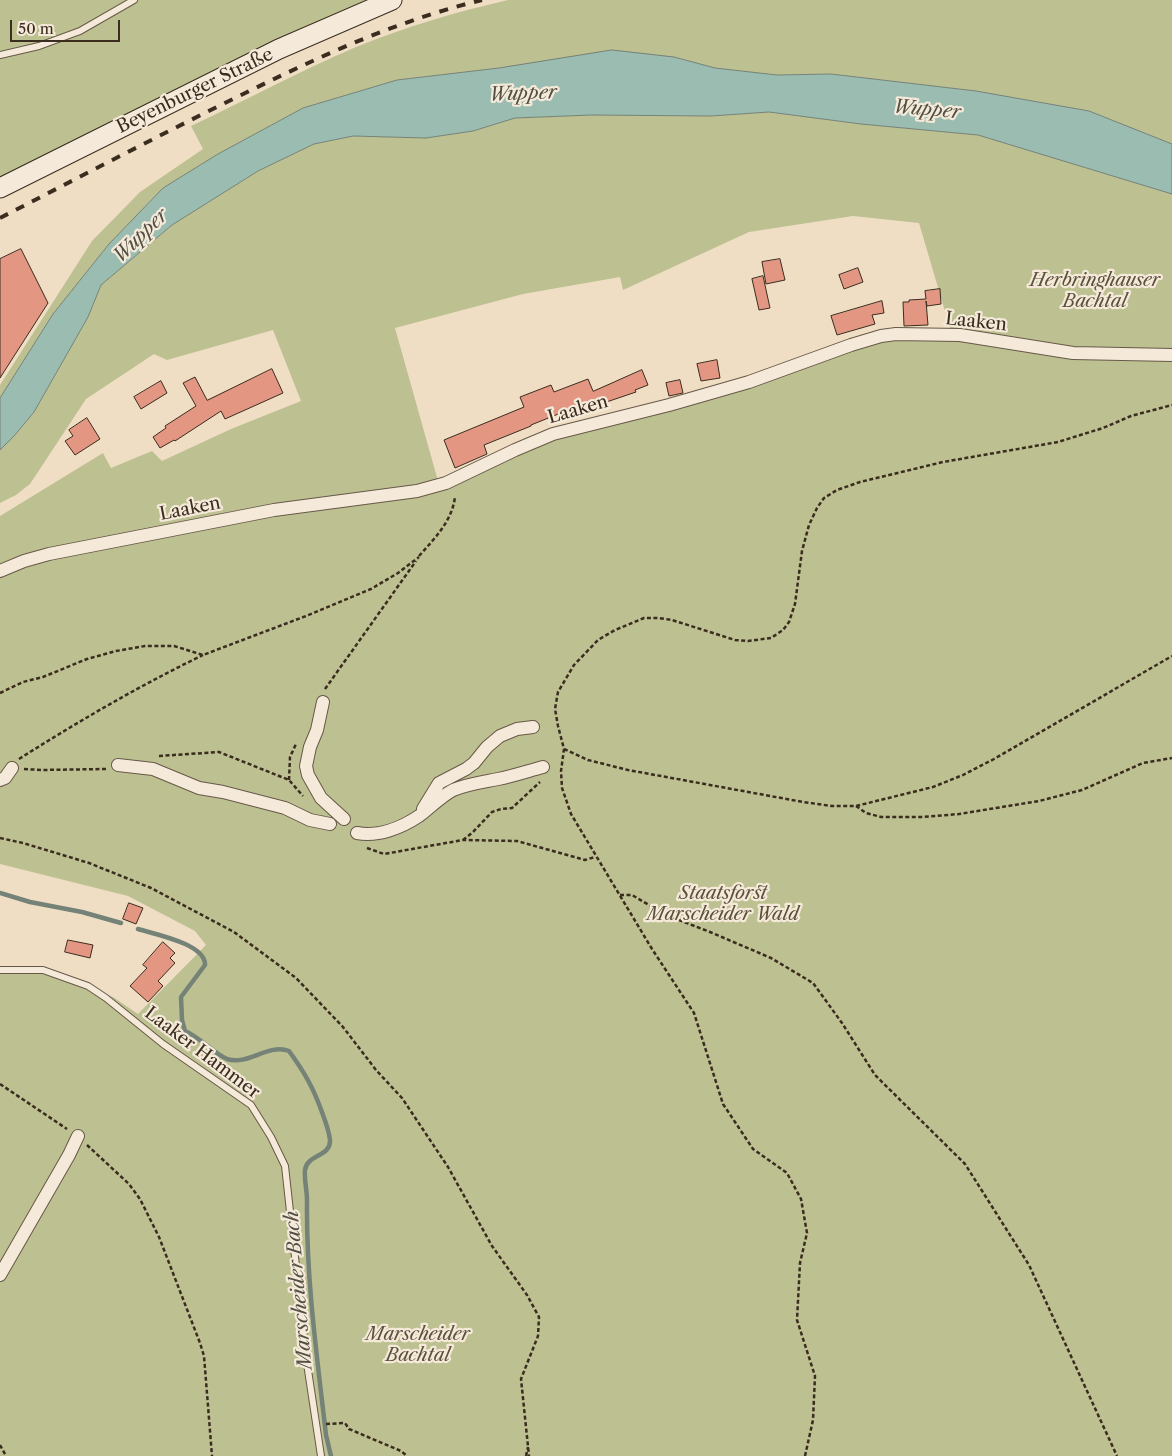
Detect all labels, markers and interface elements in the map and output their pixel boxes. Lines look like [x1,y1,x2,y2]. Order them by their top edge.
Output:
scale bar [12,10,122,42]
text: 50 m [18,19,54,38]
street label: Beyenburger Straße [113,44,277,138]
water label: Wupper [489,81,557,107]
water label: Wupper [892,96,962,124]
water label: Wupper [109,204,173,268]
park label: Herbringhauser Bachtal [1030,270,1160,312]
street label: Laaken [944,308,1008,336]
street label: Laaken [545,391,611,429]
street label: Laaken [158,492,222,526]
park label: Staatsforst Marscheider Wald [647,883,799,926]
street label: Laaker Hammer [140,1003,264,1103]
water label: Marscheider Bach [281,1210,317,1370]
park label: Marscheider Bachtal [366,1324,470,1366]

